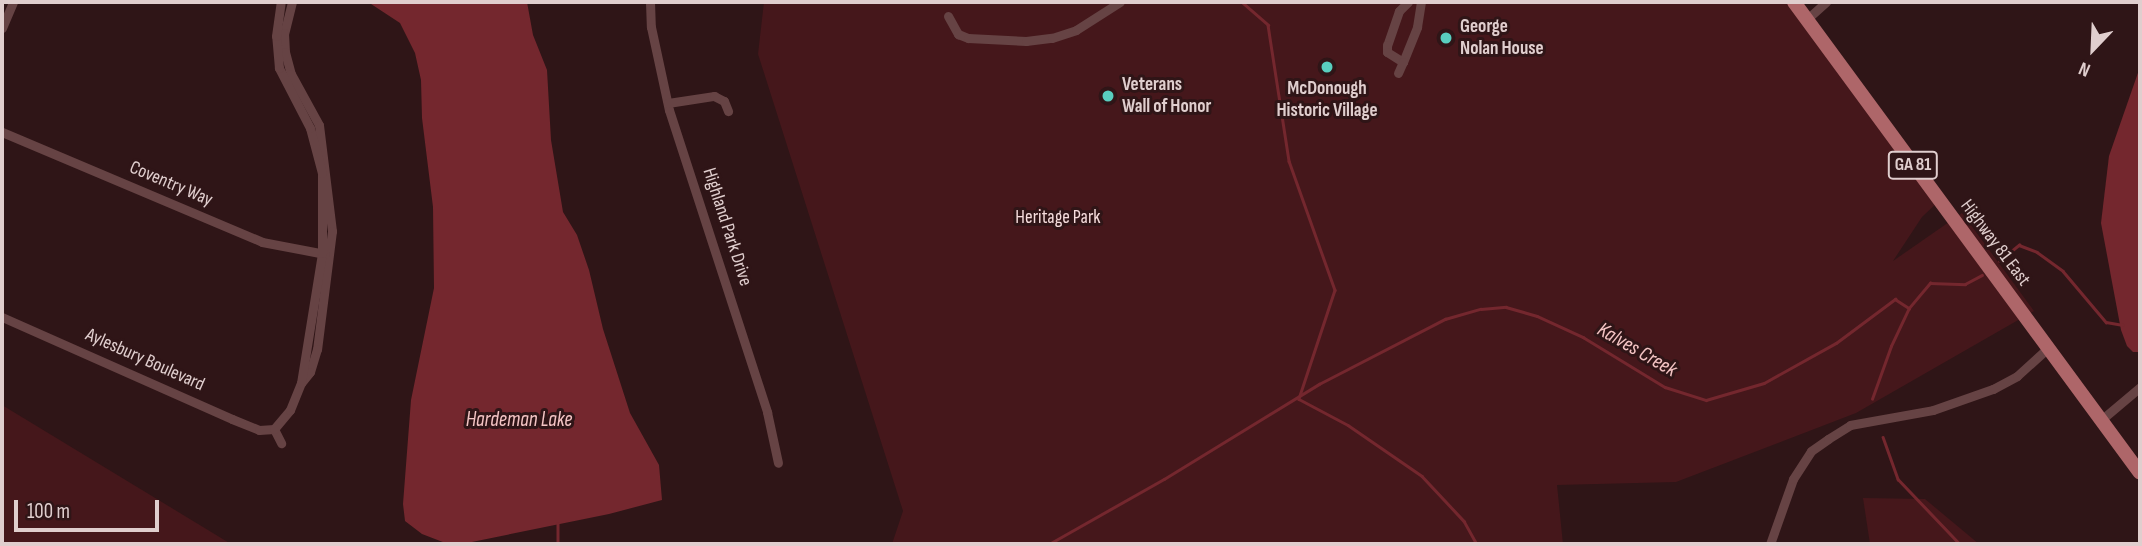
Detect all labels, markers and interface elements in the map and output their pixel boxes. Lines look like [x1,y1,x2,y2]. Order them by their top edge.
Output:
north arrow [2058,14,2128,84]
place label: George Nolan House [1460,16,1544,60]
marker: George Nolan House [1438,30,1454,46]
text: N [2075,56,2094,81]
marker: McDonough Historic Village [1319,59,1335,75]
place label: Veterans Wall of Honor [1122,74,1211,118]
place label: McDonough Historic Village [1276,78,1378,122]
marker: Veterans Wall of Honor [1100,88,1116,104]
road number: GA 81 [1887,150,1939,180]
street label: Coventry Way [126,156,216,212]
street label: Highland Park Drive [697,165,757,289]
street label: Highway 81 East [1955,195,2035,291]
park label: Heritage Park [1015,207,1101,229]
water label: Kalves Creek [1593,317,1681,383]
street label: Aylesbury Boulevard [82,324,208,396]
water label: Hardeman Lake [466,407,572,433]
scale bar [18,486,163,530]
text: 100 m [27,499,70,524]

